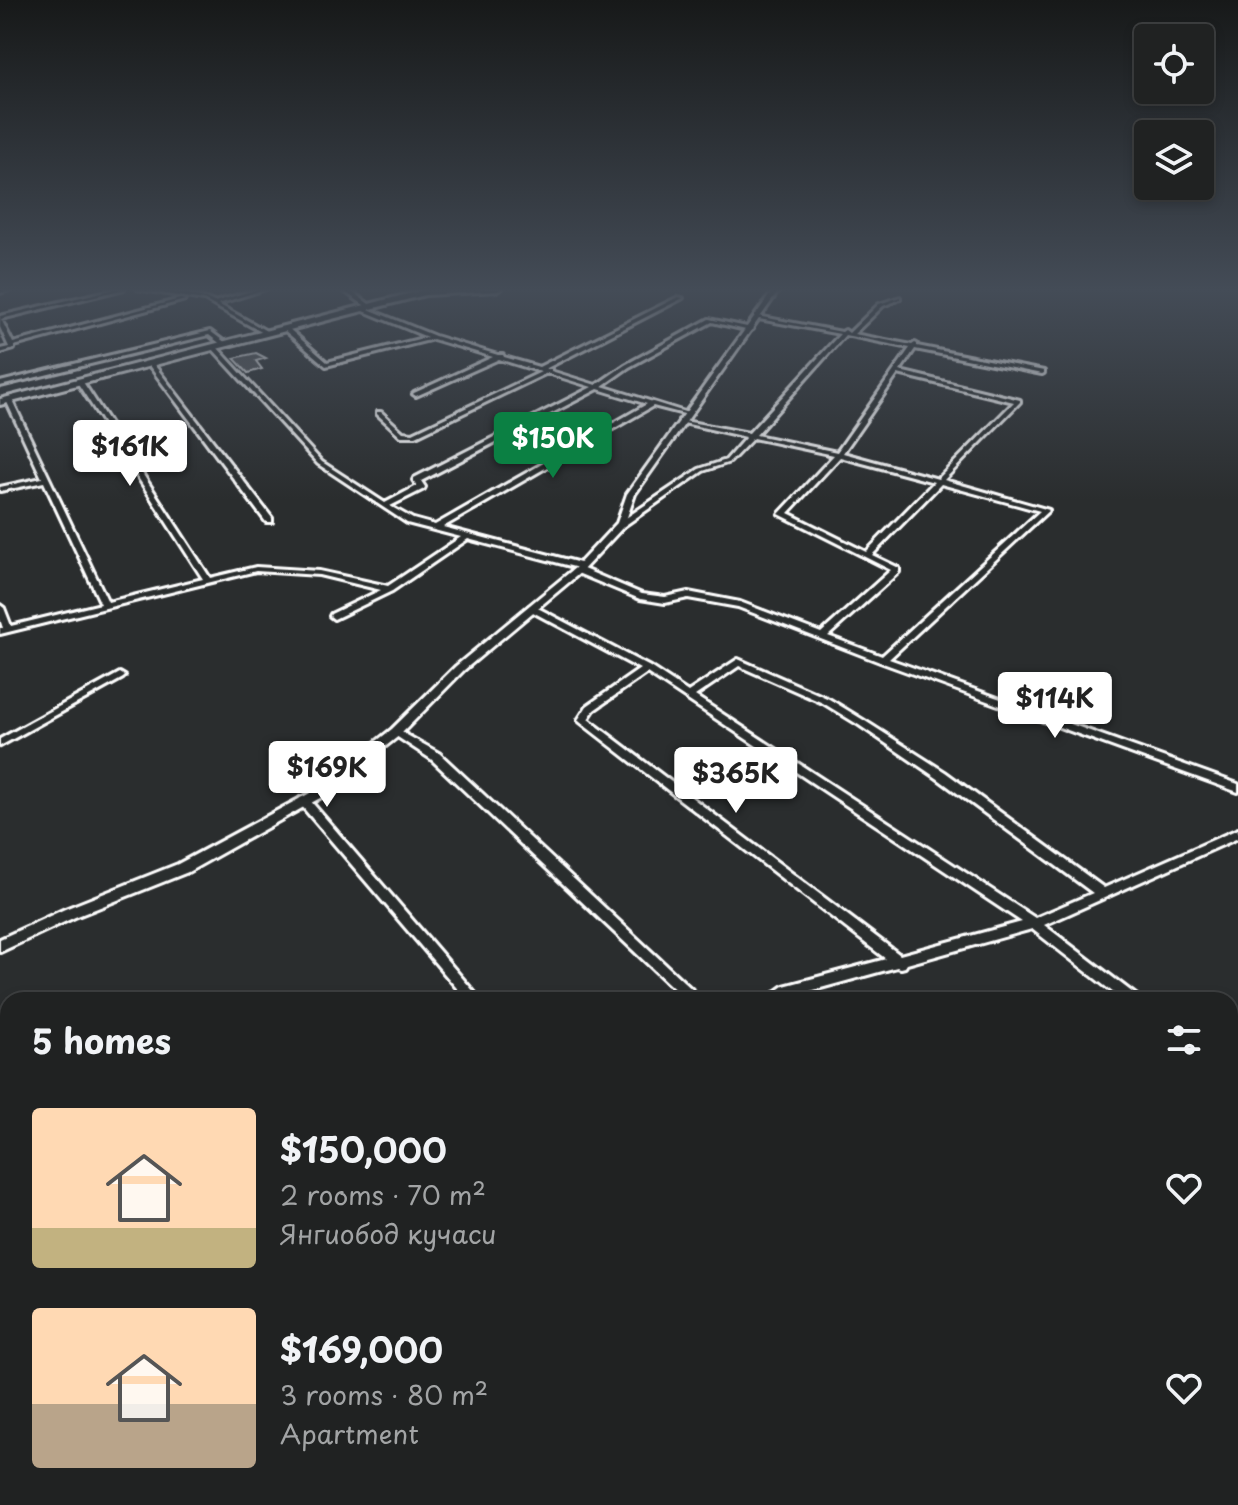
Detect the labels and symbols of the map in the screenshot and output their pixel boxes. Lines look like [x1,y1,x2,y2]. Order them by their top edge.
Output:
pin: $150K [497,412,609,480]
pin: $161K [74,420,186,488]
pin: $114K [999,672,1111,740]
pin: $169K [271,741,383,809]
pin: $365K [680,747,792,815]

